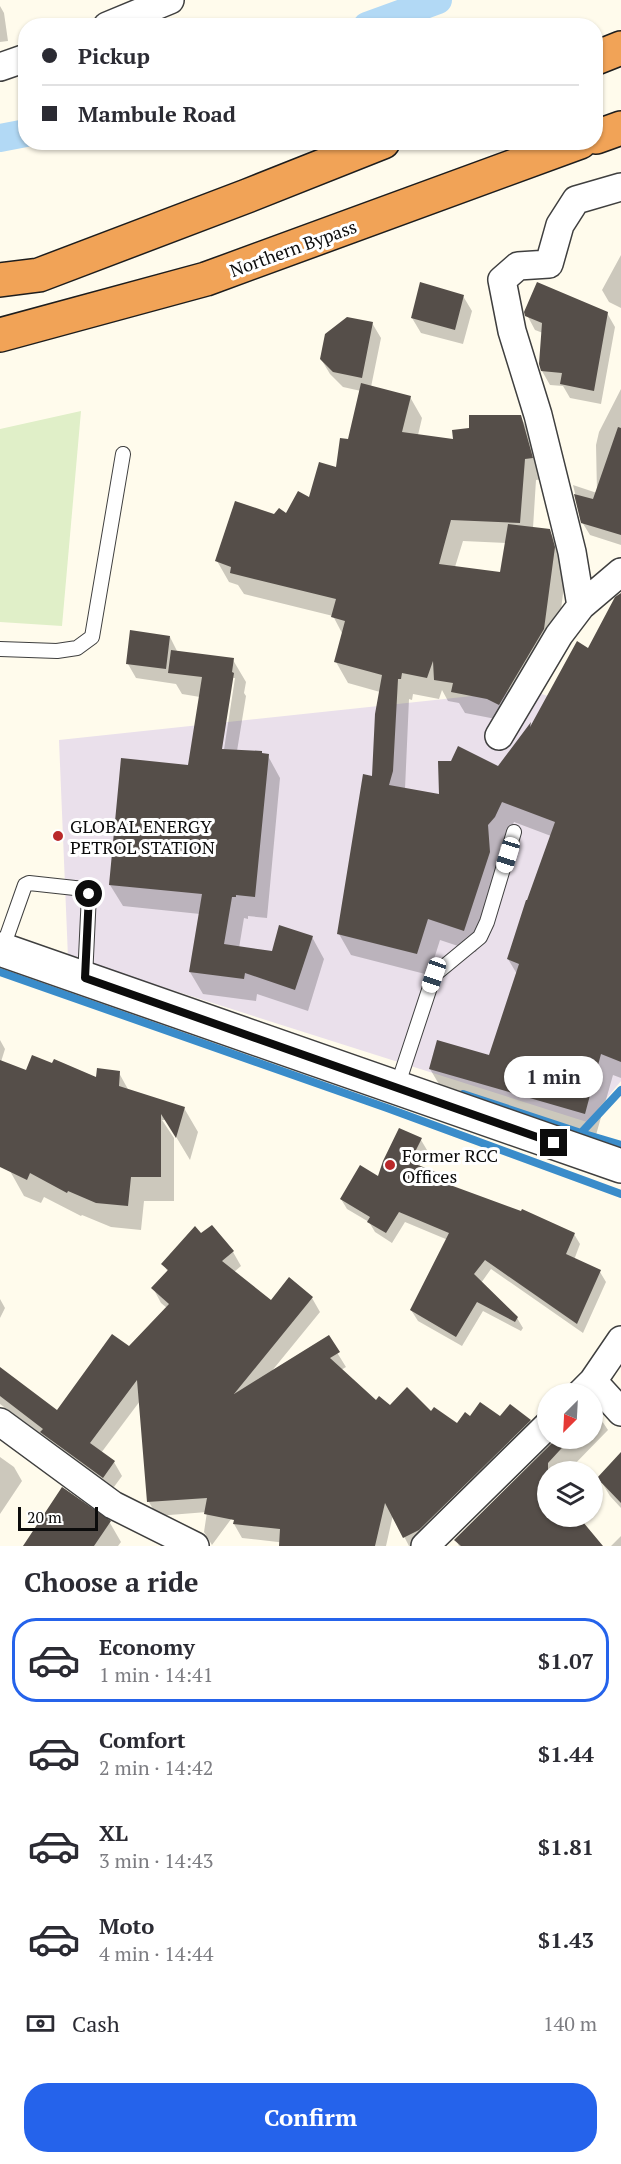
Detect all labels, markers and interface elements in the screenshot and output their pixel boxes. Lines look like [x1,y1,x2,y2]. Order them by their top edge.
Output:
text: Pickup [78,41,150,70]
text: Mambule Road [78,99,236,128]
street label: Northern Bypass [226,214,360,282]
place label: GLOBAL ENERGY PETROL STATION [70,814,215,859]
marker: GLOBAL ENERGY PETROL STATION [51,829,65,843]
car [494,835,522,875]
route start [75,880,102,907]
car [420,955,448,995]
callout: 1 min [504,1056,604,1098]
text: 1 min [526,1063,581,1090]
route end [540,1129,567,1156]
place label: Former RCC Offices [402,1143,498,1188]
marker: Former RCC Offices [383,1158,397,1172]
north arrow [537,1383,603,1449]
map controls [537,1383,603,1527]
button: layers [537,1461,603,1527]
scale bar [18,1504,98,1532]
text: 20 m [27,1506,62,1528]
text: Choose a ride [24,1564,199,1600]
text: Economy [99,1632,195,1661]
icon: car [27,1633,81,1687]
text: $1.07 [538,1646,594,1675]
text: 1 min · 14:41 [99,1661,213,1688]
text: Comfort [99,1725,185,1754]
icon: car [27,1726,81,1780]
text: $1.44 [538,1739,594,1768]
text: 2 min · 14:42 [99,1754,213,1781]
text: XL [99,1818,128,1847]
icon: car [27,1819,81,1873]
text: $1.81 [538,1832,594,1861]
text: 3 min · 14:43 [99,1847,213,1874]
text: Moto [99,1911,154,1940]
icon: car [27,1912,81,1966]
text: $1.43 [538,1925,594,1954]
text: 4 min · 14:44 [99,1940,213,1967]
icon: cash [24,2007,57,2040]
text: Cash [72,2009,120,2038]
text: 140 m [543,2010,597,2037]
button: Confirm [24,2083,597,2152]

